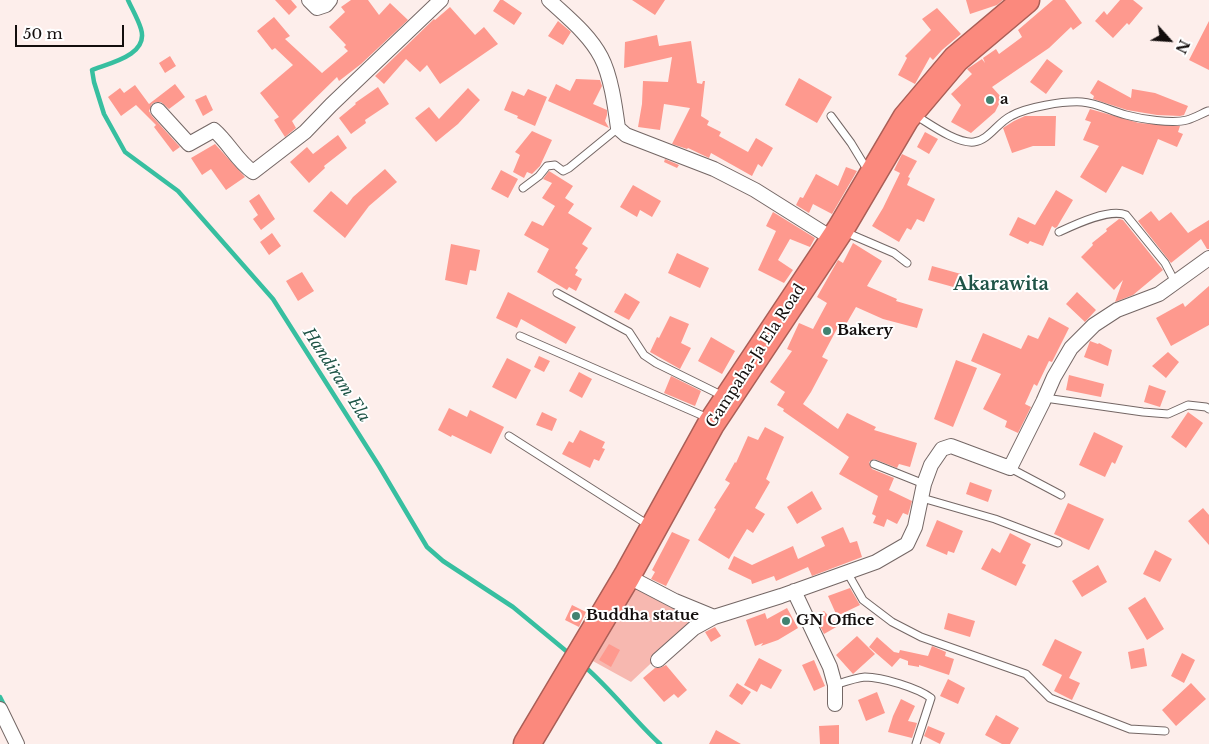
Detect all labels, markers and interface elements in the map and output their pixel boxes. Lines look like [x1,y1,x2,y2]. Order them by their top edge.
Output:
scale bar [18,15,126,47]
north arrow [1144,15,1194,65]
text: 50 m [23,24,63,43]
text: N [1172,37,1193,56]
place label: a [1000,91,1009,109]
marker: a [984,94,996,106]
district label: Akarawita [953,274,1049,296]
street label: Gampaha-Ja Ela Road [703,281,809,431]
place label: Bakery [837,322,893,340]
water label: Handiram Ela [298,324,374,426]
marker: Bakery [821,325,833,337]
place label: Buddha statue [586,607,699,625]
marker: Buddha statue [570,610,582,622]
place label: GN Office [796,612,874,630]
marker: GN Office [780,615,792,627]

